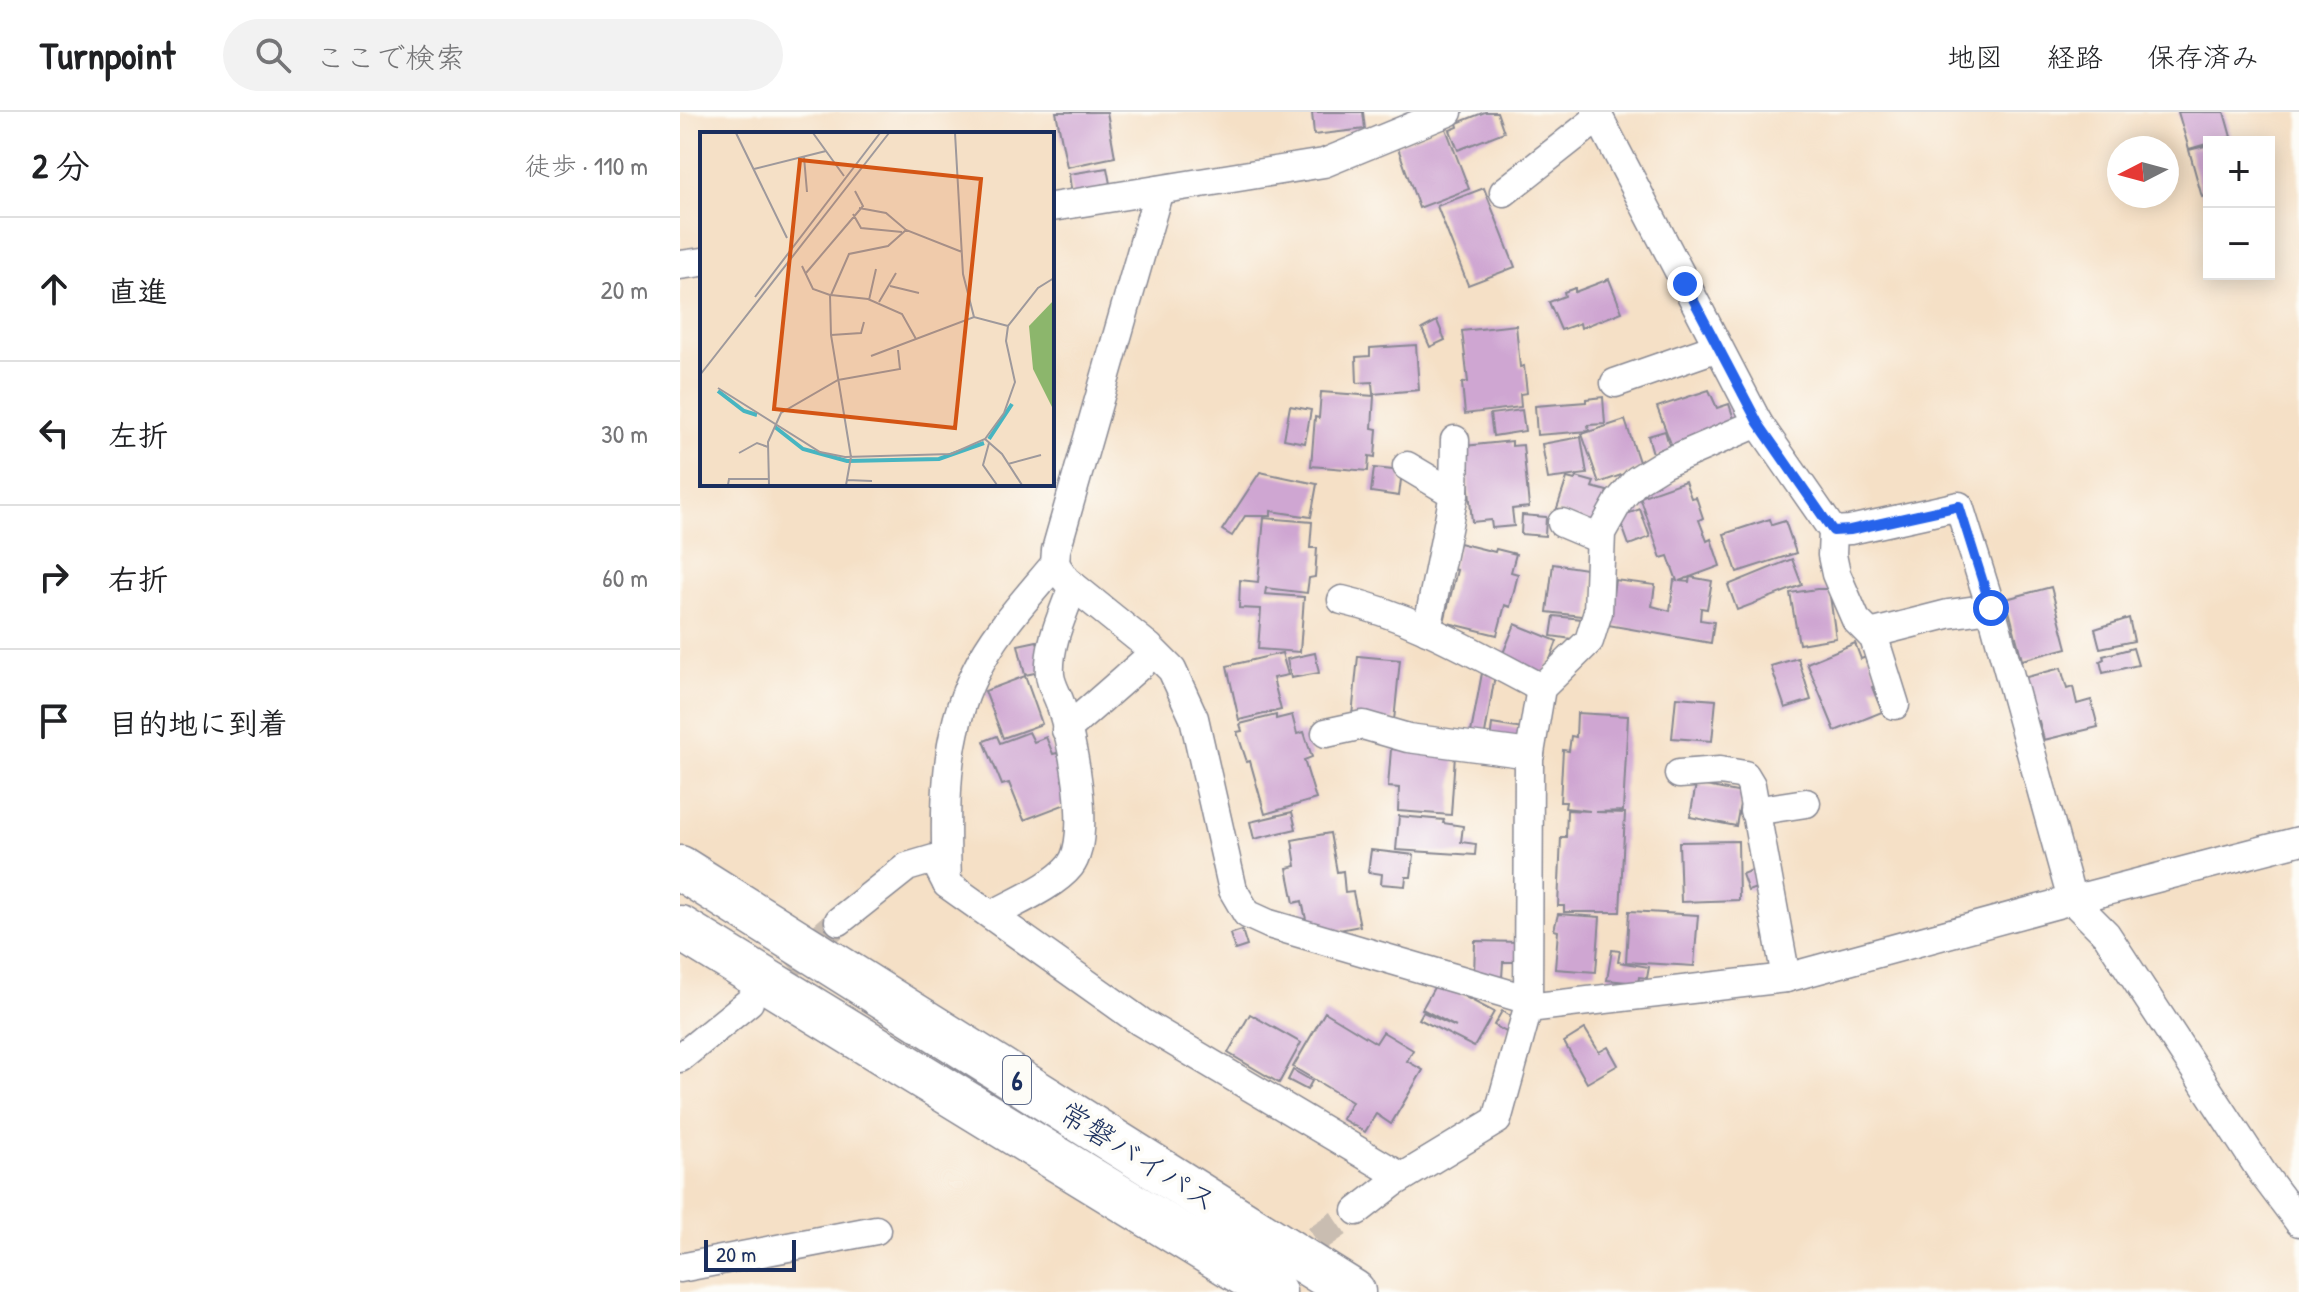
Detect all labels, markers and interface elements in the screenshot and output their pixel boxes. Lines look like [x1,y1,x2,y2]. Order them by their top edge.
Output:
search box [223,19,783,91]
text: Turnpoint [40,29,175,81]
icon: search [251,33,295,77]
text: ここで検索 [315,37,465,77]
text: 地図 [1947,38,2003,76]
text: 経路 [2047,38,2103,76]
text: 保存済み [2147,38,2259,76]
inset map [700,132,1054,486]
north arrow [2107,136,2179,208]
map controls [2203,136,2275,280]
button: + [2203,136,2275,208]
text: 2 分 [32,143,90,189]
text: 徒歩 · 110 m [525,148,648,183]
button: − [2203,208,2275,280]
route end [1667,266,1703,302]
icon: ahead [32,267,76,311]
text: 直進 [108,271,168,311]
text: 20 m [601,272,648,307]
icon: left [32,411,76,455]
text: 左折 [108,415,168,455]
text: 30 m [601,416,648,451]
icon: right [32,555,76,599]
text: 右折 [108,559,168,599]
text: 60 m [602,560,648,595]
route start [1973,590,2009,626]
icon: arrive [32,699,76,743]
text: 目的地に到着 [108,703,288,743]
road number: 6 [1003,1056,1031,1104]
street label: 常磐バイパス [1052,1092,1225,1221]
scale bar [704,1236,796,1272]
text: 20 m [716,1239,756,1269]

